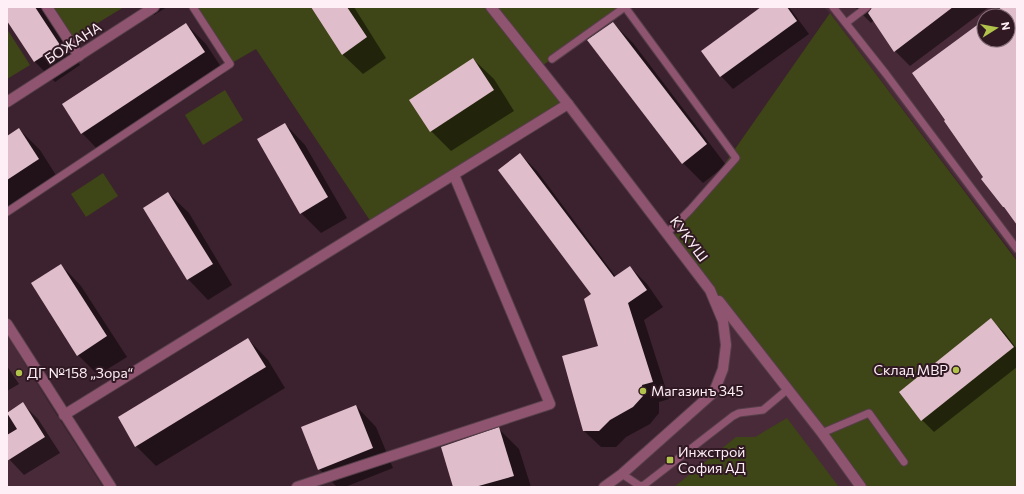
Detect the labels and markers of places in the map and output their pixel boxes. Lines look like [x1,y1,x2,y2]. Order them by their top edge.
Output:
place label: Склад МВР [873,361,948,378]
place label: ДГ №158 „Зора“ [27,364,134,381]
marker: Склад МВР [951,365,961,375]
marker: ДГ №158 „Зора“ [14,368,24,378]
place label: Магазинъ 345 [651,382,744,399]
marker: Магазинъ 345 [638,386,648,396]
place label: Инжстрой София АД [678,443,746,476]
marker: Инжстрой София АД [665,455,675,465]

